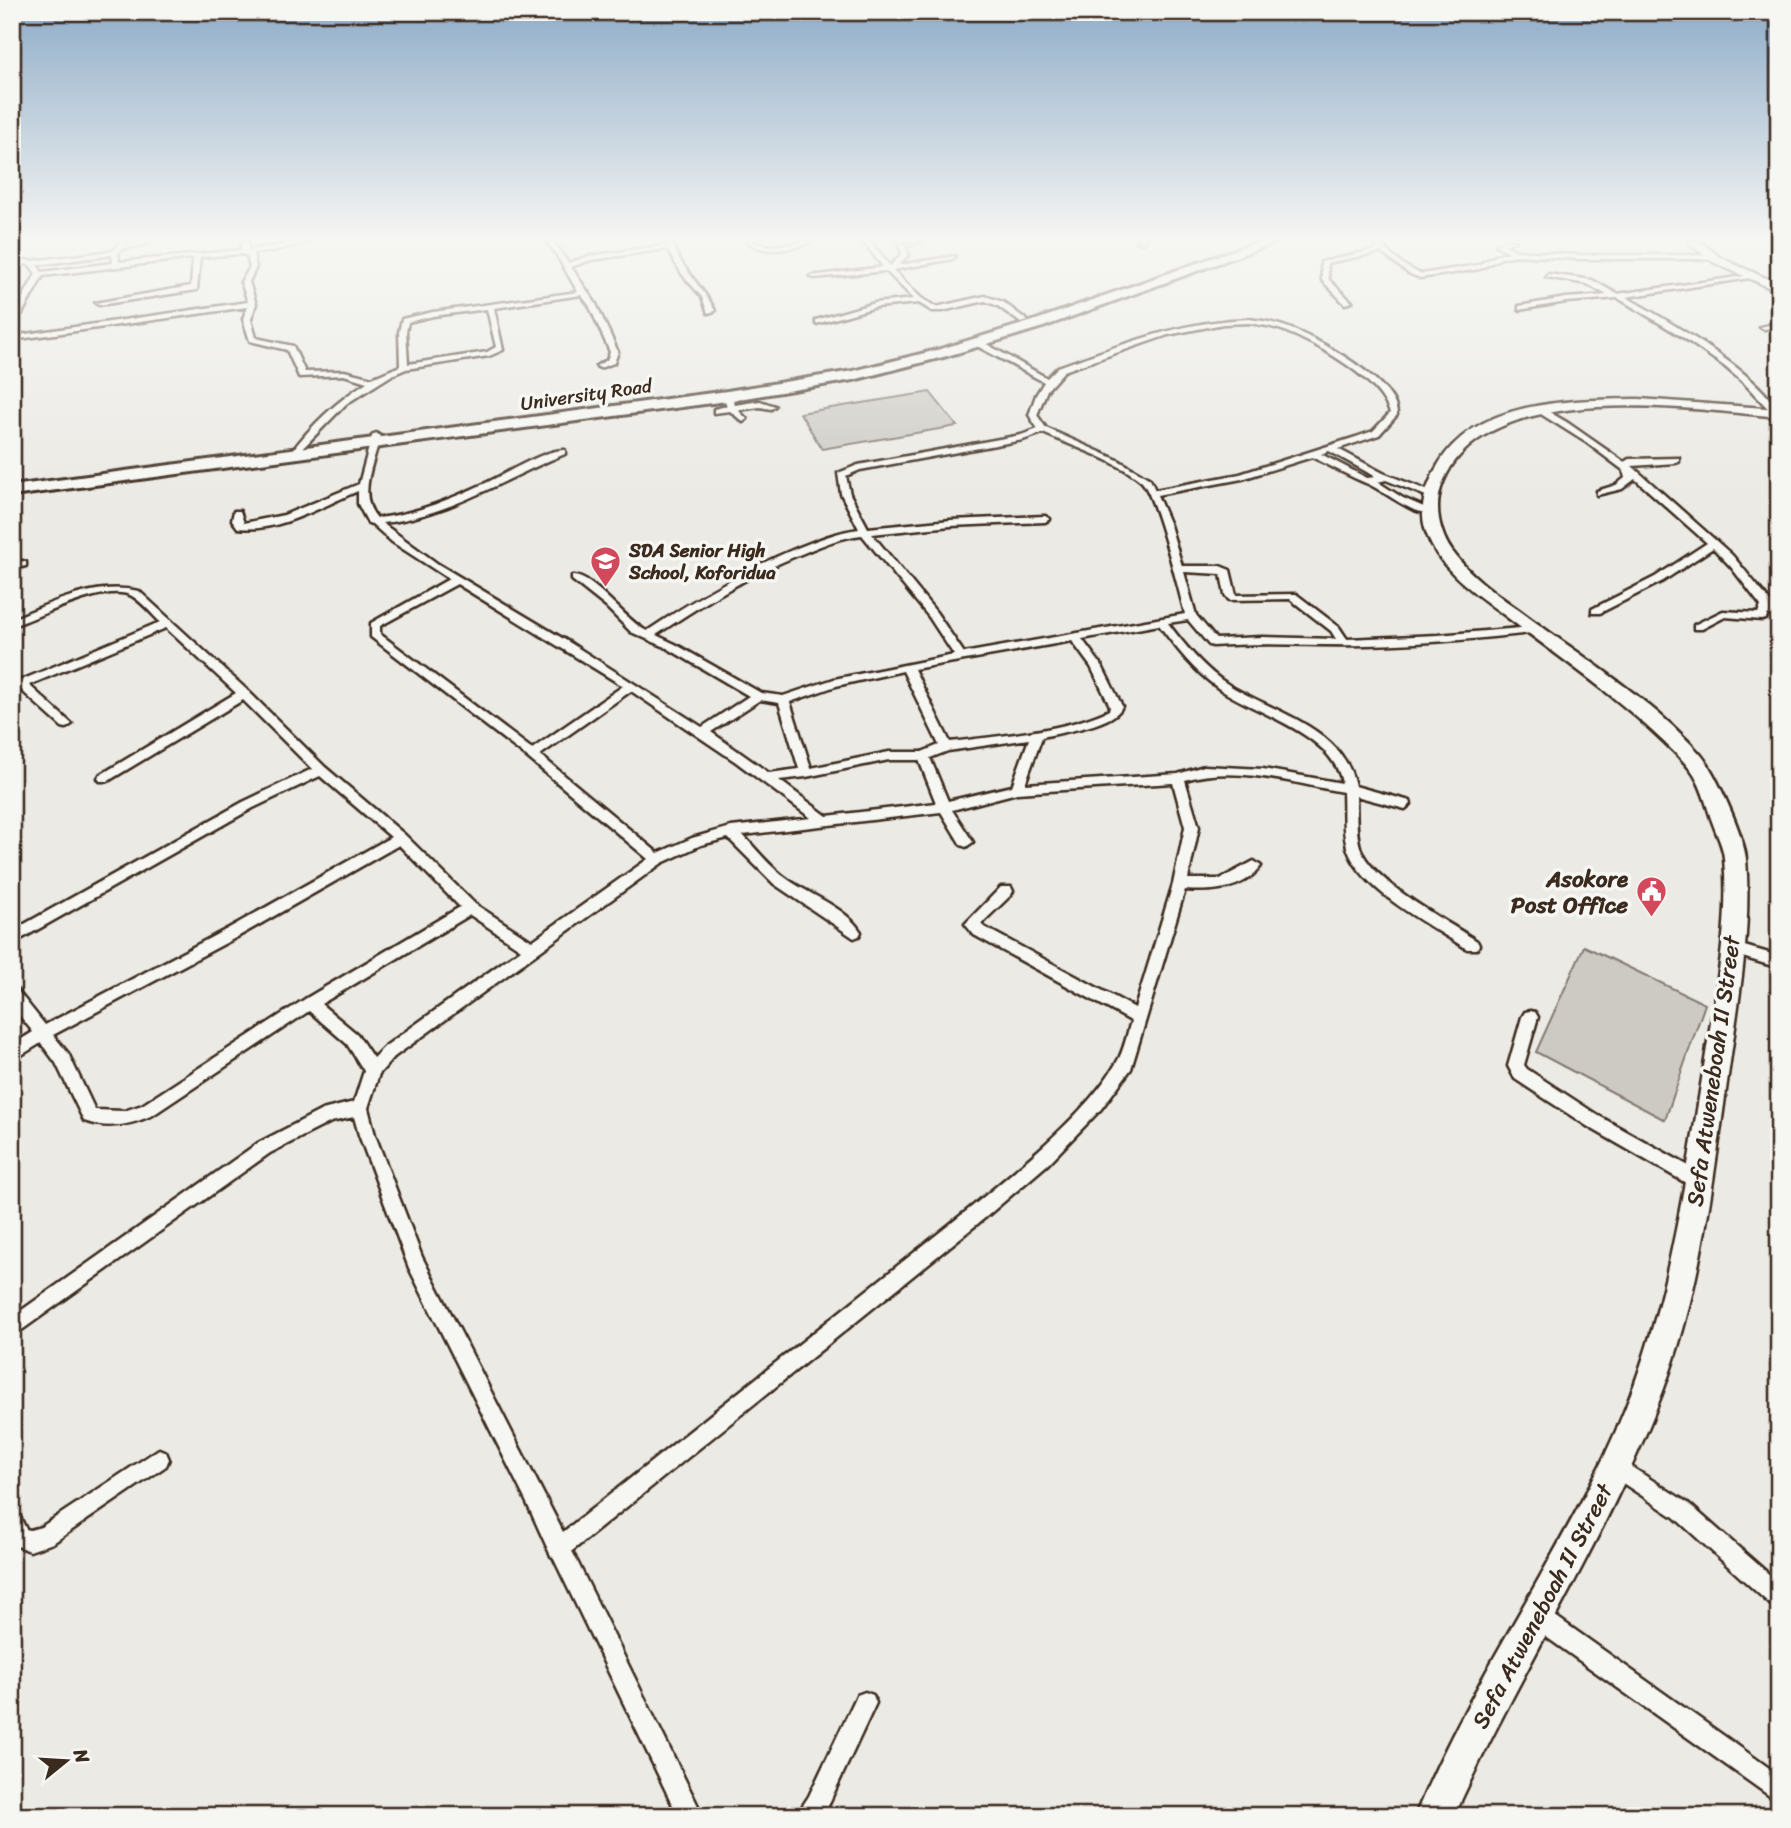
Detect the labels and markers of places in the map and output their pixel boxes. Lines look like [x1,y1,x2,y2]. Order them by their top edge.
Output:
place label: SDA Senior High School, Koforidua [628,534,776,589]
school or university icon: SDA Senior High School, Koforidua [589,544,623,588]
place label: Asokore Post Office [1511,859,1629,926]
public building icon: Asokore Post Office [1634,875,1668,919]

